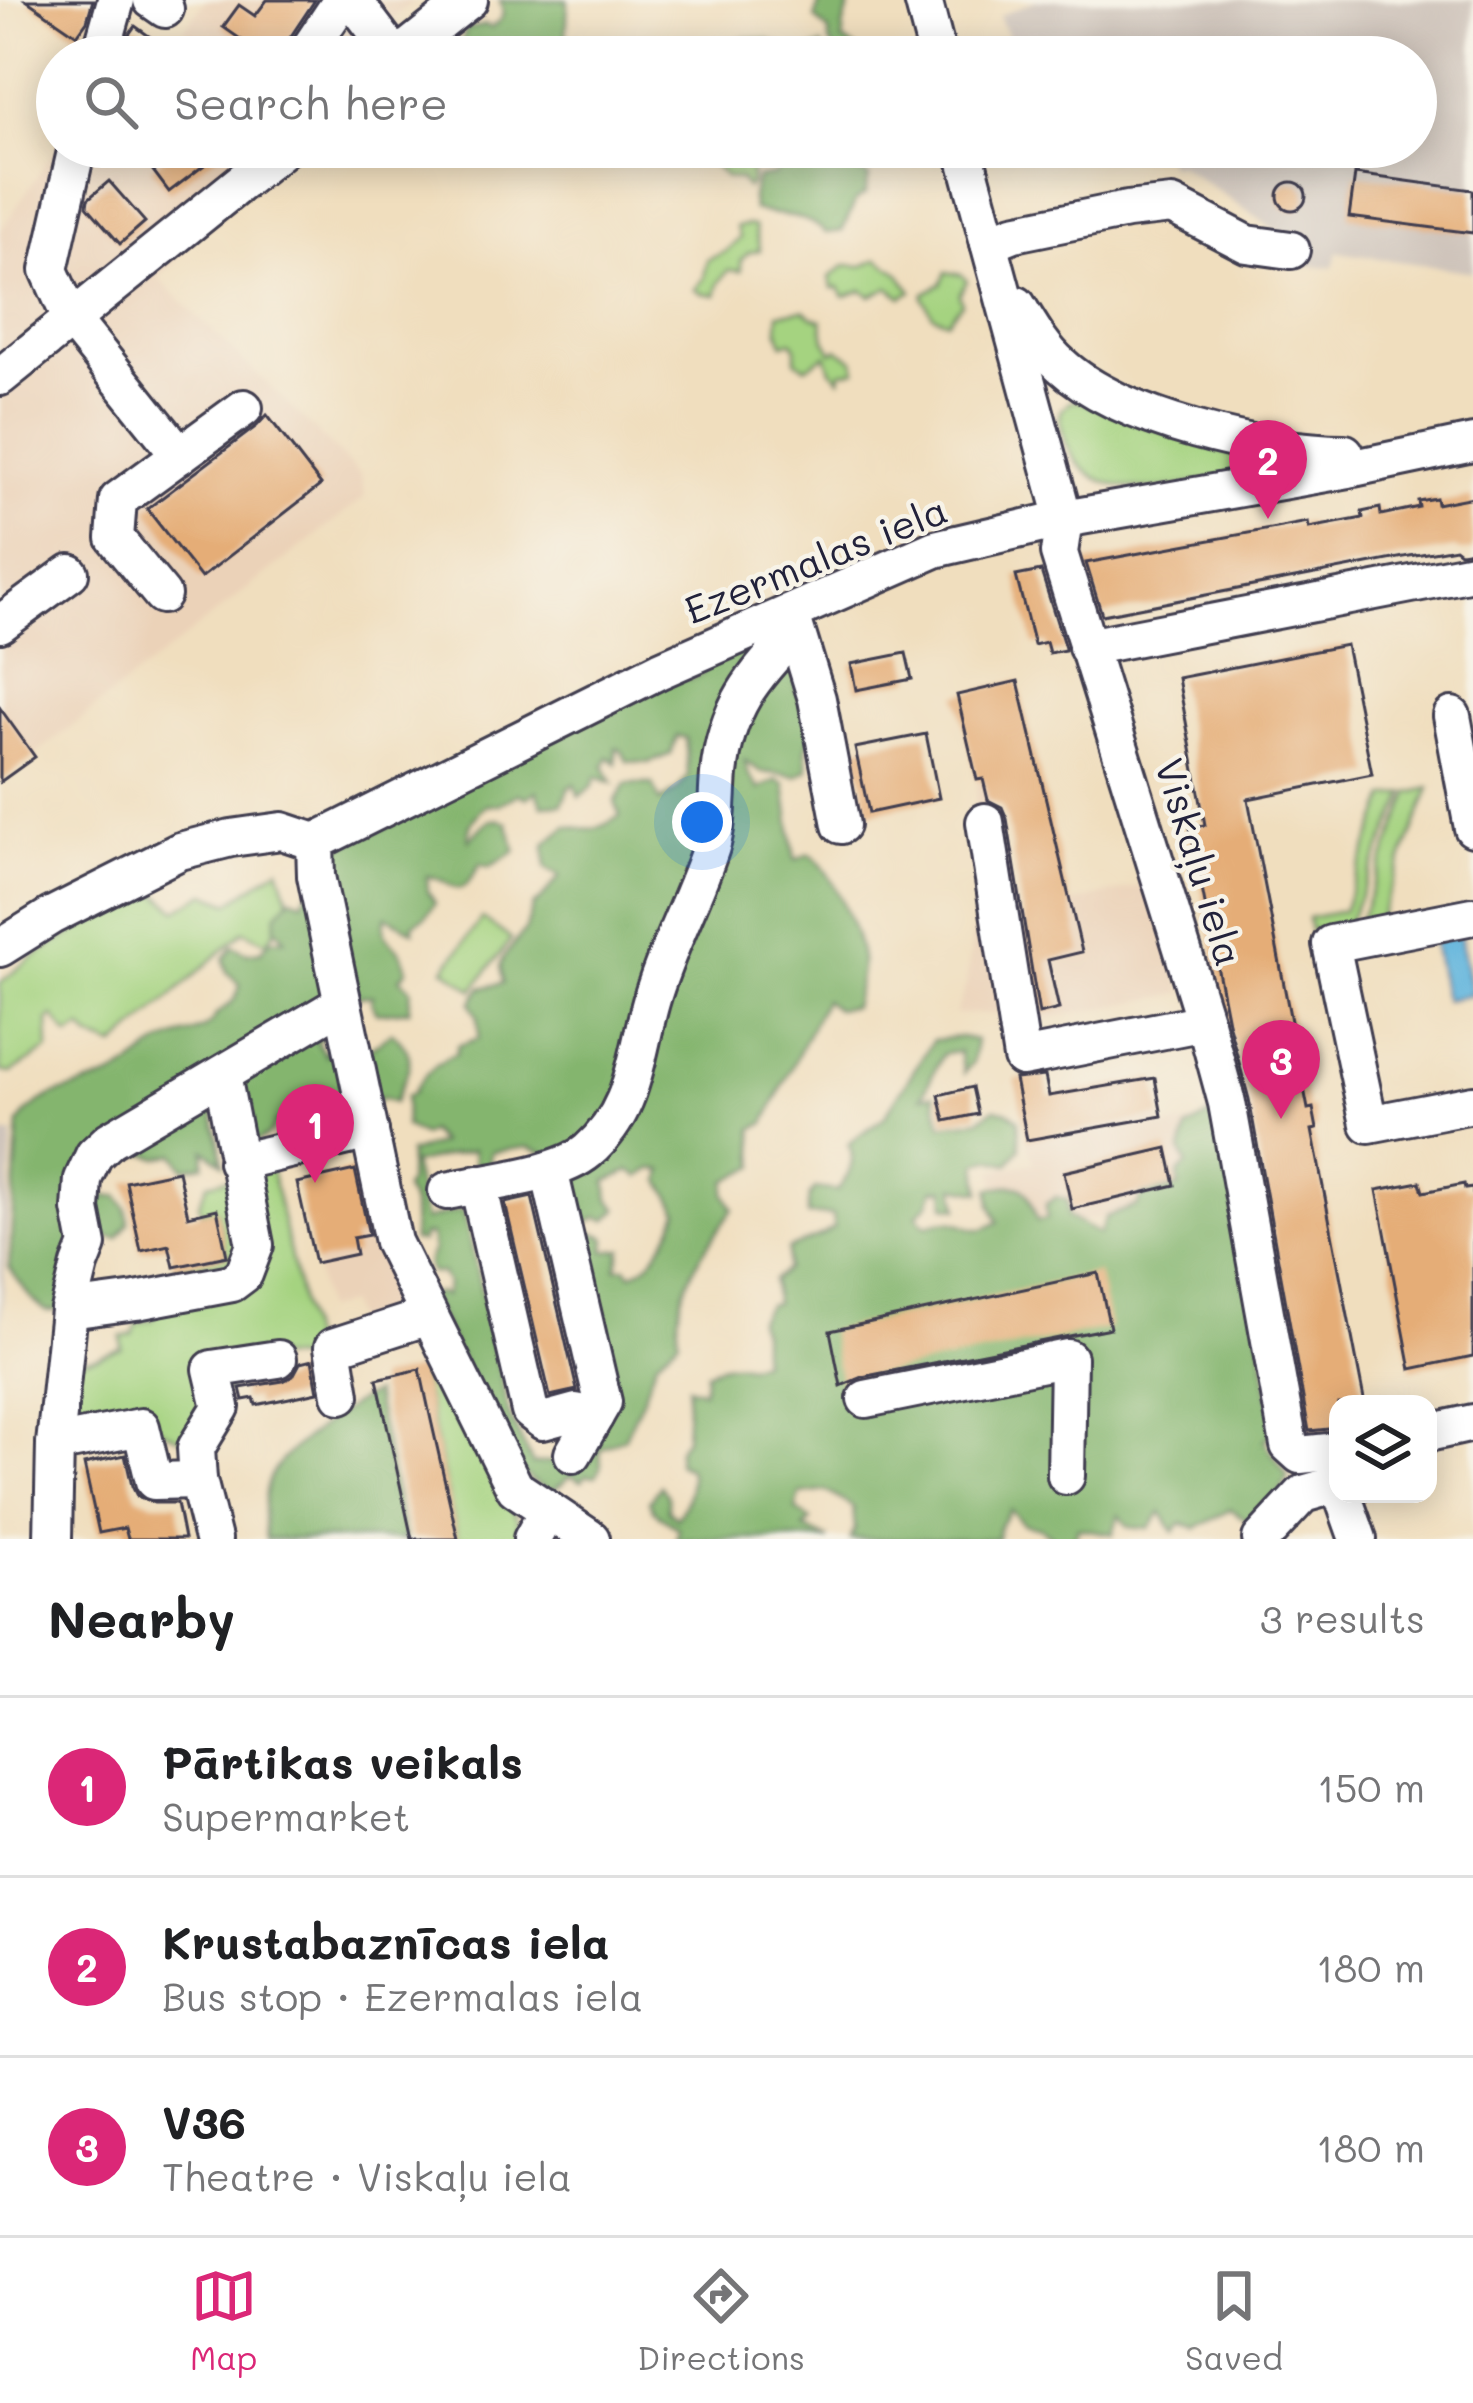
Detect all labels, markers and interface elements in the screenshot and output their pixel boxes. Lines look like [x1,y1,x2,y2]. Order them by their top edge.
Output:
search box [36,36,1437,168]
icon: search [78,69,144,135]
text: Search here [174,73,448,131]
pin: 2 [1229,420,1307,519]
street label: Ezermalas iela [677,483,954,634]
street label: Viskaļu iela [1144,751,1256,972]
your location [672,792,732,852]
pin: 3 [1242,1020,1320,1119]
pin: 1 [276,1084,354,1183]
map controls [1329,1395,1437,1503]
button: layers [1329,1395,1437,1503]
text: Nearby [48,1584,235,1651]
text: 3 results [1260,1592,1425,1643]
text: Pārtikas veikals [162,1732,523,1790]
text: 1 [78,1761,96,1812]
text: 150 m [1317,1761,1425,1812]
text: Supermarket [162,1790,410,1841]
text: Krustabaznīcas iela [162,1912,610,1970]
text: 2 [76,1941,98,1992]
text: 180 m [1316,1941,1425,1992]
text: Bus stop · Ezermalas iela [162,1970,643,2021]
text: V36 [162,2092,246,2150]
text: 3 [75,2121,99,2172]
text: 180 m [1316,2121,1425,2172]
text: Theatre · Viskaļu iela [162,2150,572,2201]
tab: Map [190,2263,257,2378]
tab: Directions [637,2263,805,2378]
tab: Saved [1185,2263,1283,2378]

